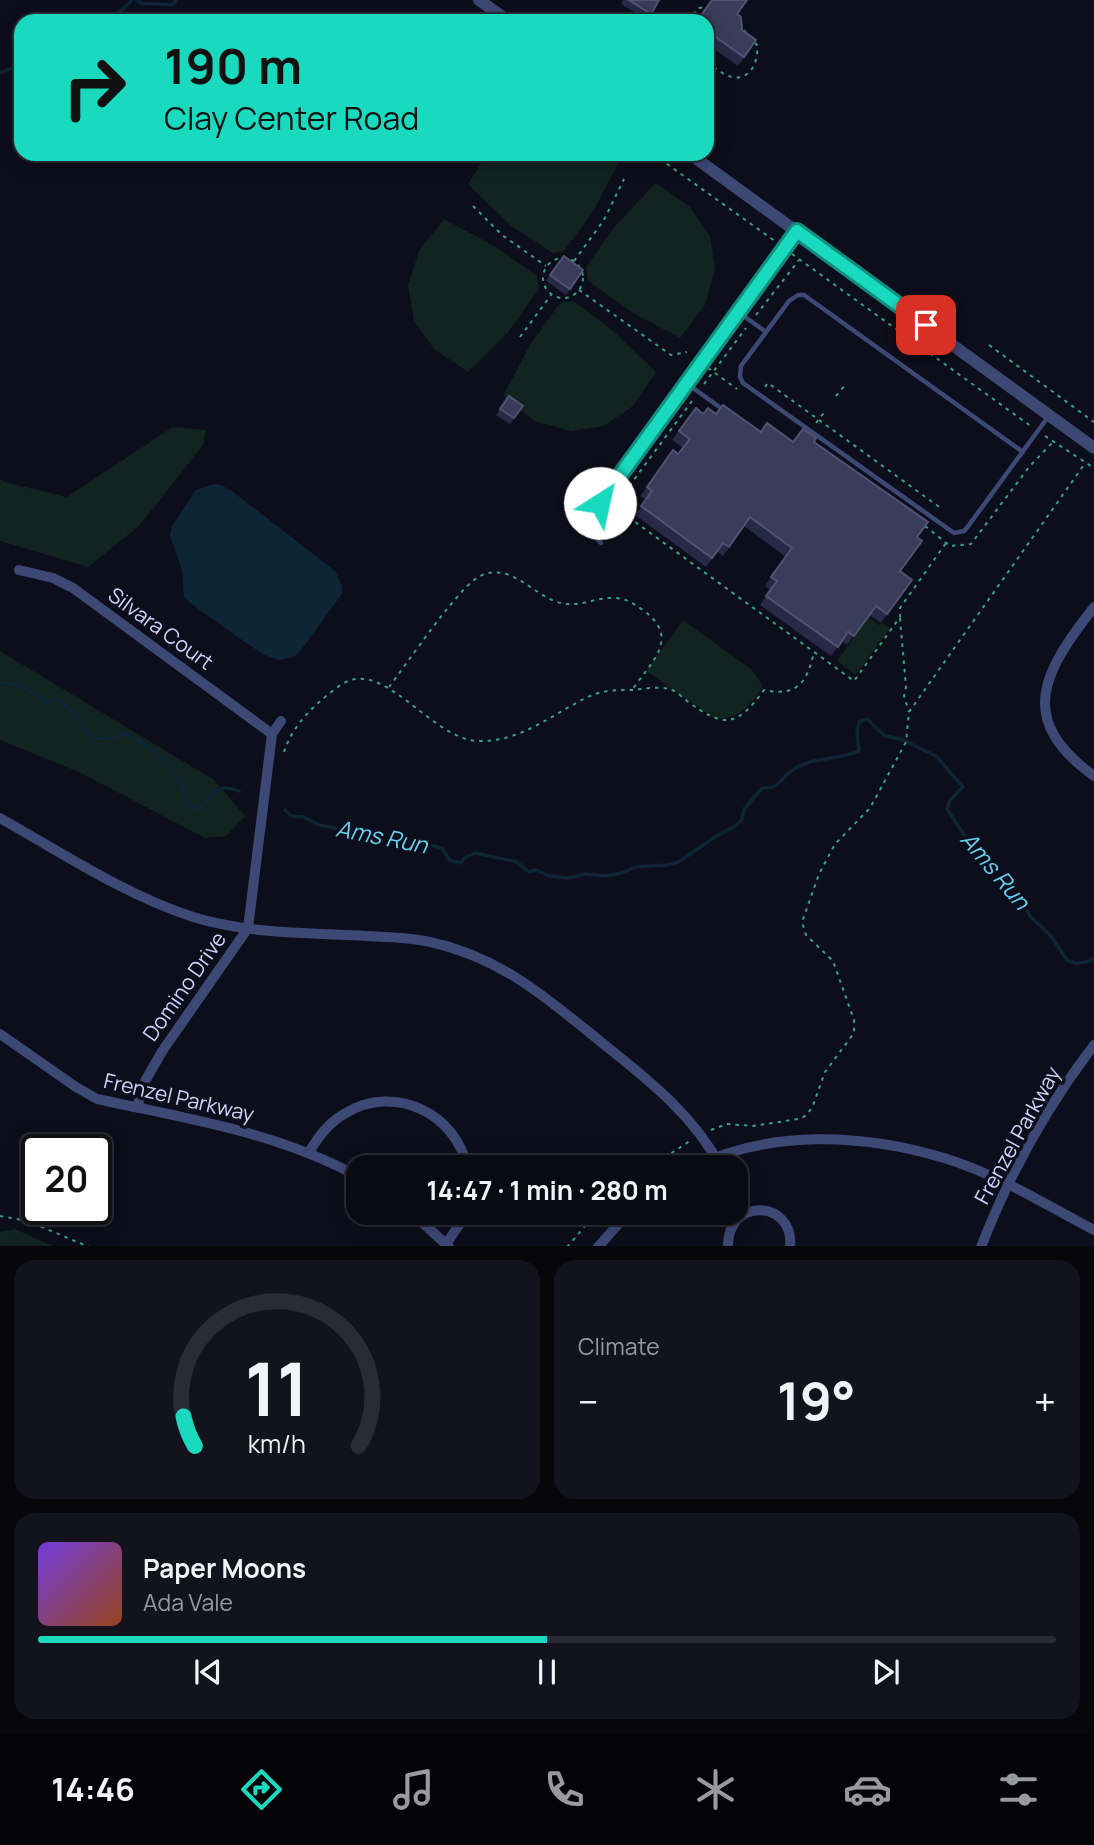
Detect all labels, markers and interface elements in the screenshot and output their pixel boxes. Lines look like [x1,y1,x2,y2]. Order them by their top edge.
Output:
text: 190 m [164,32,302,99]
icon: right [49,42,140,133]
text: Clay Center Road [164,96,419,140]
pin [896,295,956,355]
icon: arrive [907,306,945,344]
position arrow [563,466,637,540]
street label: Silvara Court [103,580,219,676]
water label: Ams Run [334,811,432,861]
water label: Ams Run [954,824,1039,917]
street label: Domino Drive [136,926,232,1046]
street label: Frenzel Parkway [968,1061,1066,1209]
street label: Frenzel Parkway [101,1066,257,1128]
speed limit sign: 20 [21,1134,112,1225]
text: 14:47 · 1 min · 280 m [426,1172,668,1208]
text: Climate [578,1330,660,1362]
text: 11 [245,1338,309,1438]
text: 19° [777,1365,856,1436]
text: − [578,1375,599,1427]
text: + [1034,1375,1056,1427]
text: km/h [248,1425,306,1460]
text: Paper Moons [143,1550,306,1586]
text: Ada Vale [143,1586,233,1618]
icon: previous [189,1653,227,1691]
icon: pause [528,1653,566,1691]
icon: next [867,1653,905,1691]
icon: directions [237,1765,286,1814]
icon: music [389,1765,438,1814]
icon: phone [540,1765,589,1814]
icon: climate [691,1765,740,1814]
icon: car [843,1765,892,1814]
icon: filters [994,1765,1043,1814]
text: 14:46 [51,1767,135,1811]

